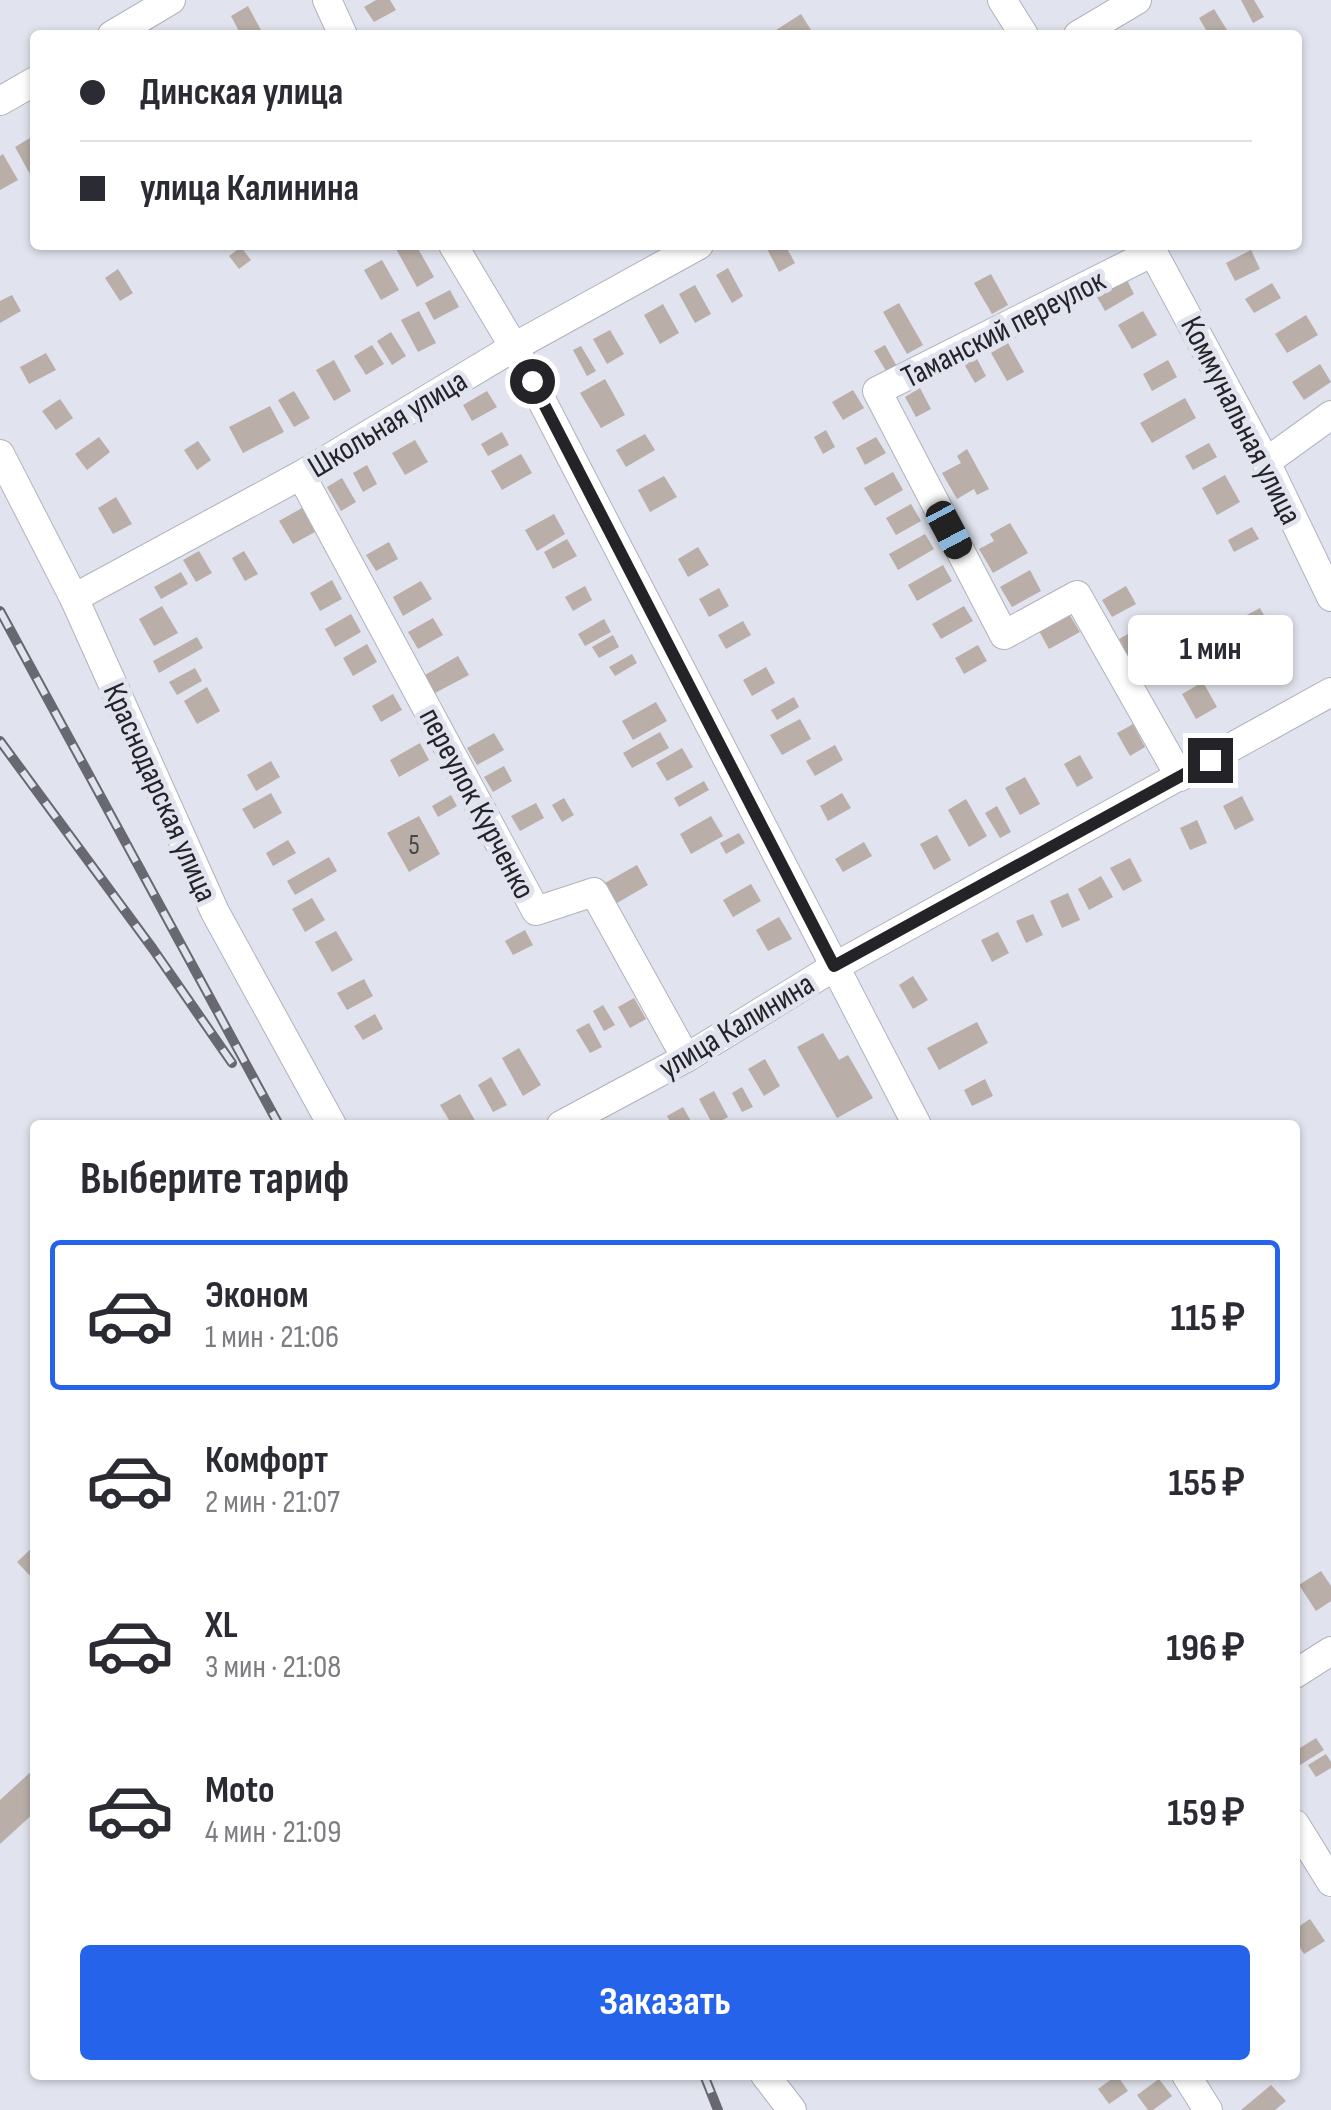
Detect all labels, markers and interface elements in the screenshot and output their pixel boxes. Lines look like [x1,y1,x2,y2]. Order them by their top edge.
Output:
text: Динская улица [140,70,343,115]
text: улица Калинина [140,166,359,211]
street label: Таманский переулок [895,261,1113,397]
street label: Коммунальная улица [1171,310,1310,531]
route start [510,359,555,404]
street label: Школьная улица [301,362,474,487]
car [922,496,976,564]
callout: 1 мин [1128,615,1292,685]
text: 1 мин [1179,630,1242,669]
street label: Краснодарская улица [94,677,225,908]
street label: переулок Курченко [410,701,543,906]
route end [1188,738,1233,783]
house number: 5 [408,829,420,862]
street label: улица Калинина [652,965,821,1088]
text: Выберите тариф [80,1152,349,1207]
icon: car [85,1270,175,1360]
text: Эконом [205,1273,309,1318]
text: 115 ₽ [1170,1296,1245,1341]
text: 1 мин · 21:06 [205,1318,339,1357]
icon: car [85,1435,175,1525]
text: Комфорт [205,1438,328,1483]
text: 155 ₽ [1169,1461,1245,1506]
text: 2 мин · 21:07 [205,1483,340,1522]
icon: car [85,1600,175,1690]
text: XL [205,1603,238,1648]
text: 196 ₽ [1166,1626,1245,1671]
text: 3 мин · 21:08 [205,1648,341,1687]
icon: car [85,1765,175,1855]
text: Moto [205,1768,275,1813]
text: 159 ₽ [1167,1791,1245,1836]
text: 4 мин · 21:09 [205,1813,341,1852]
button: Заказать [80,1945,1250,2060]

